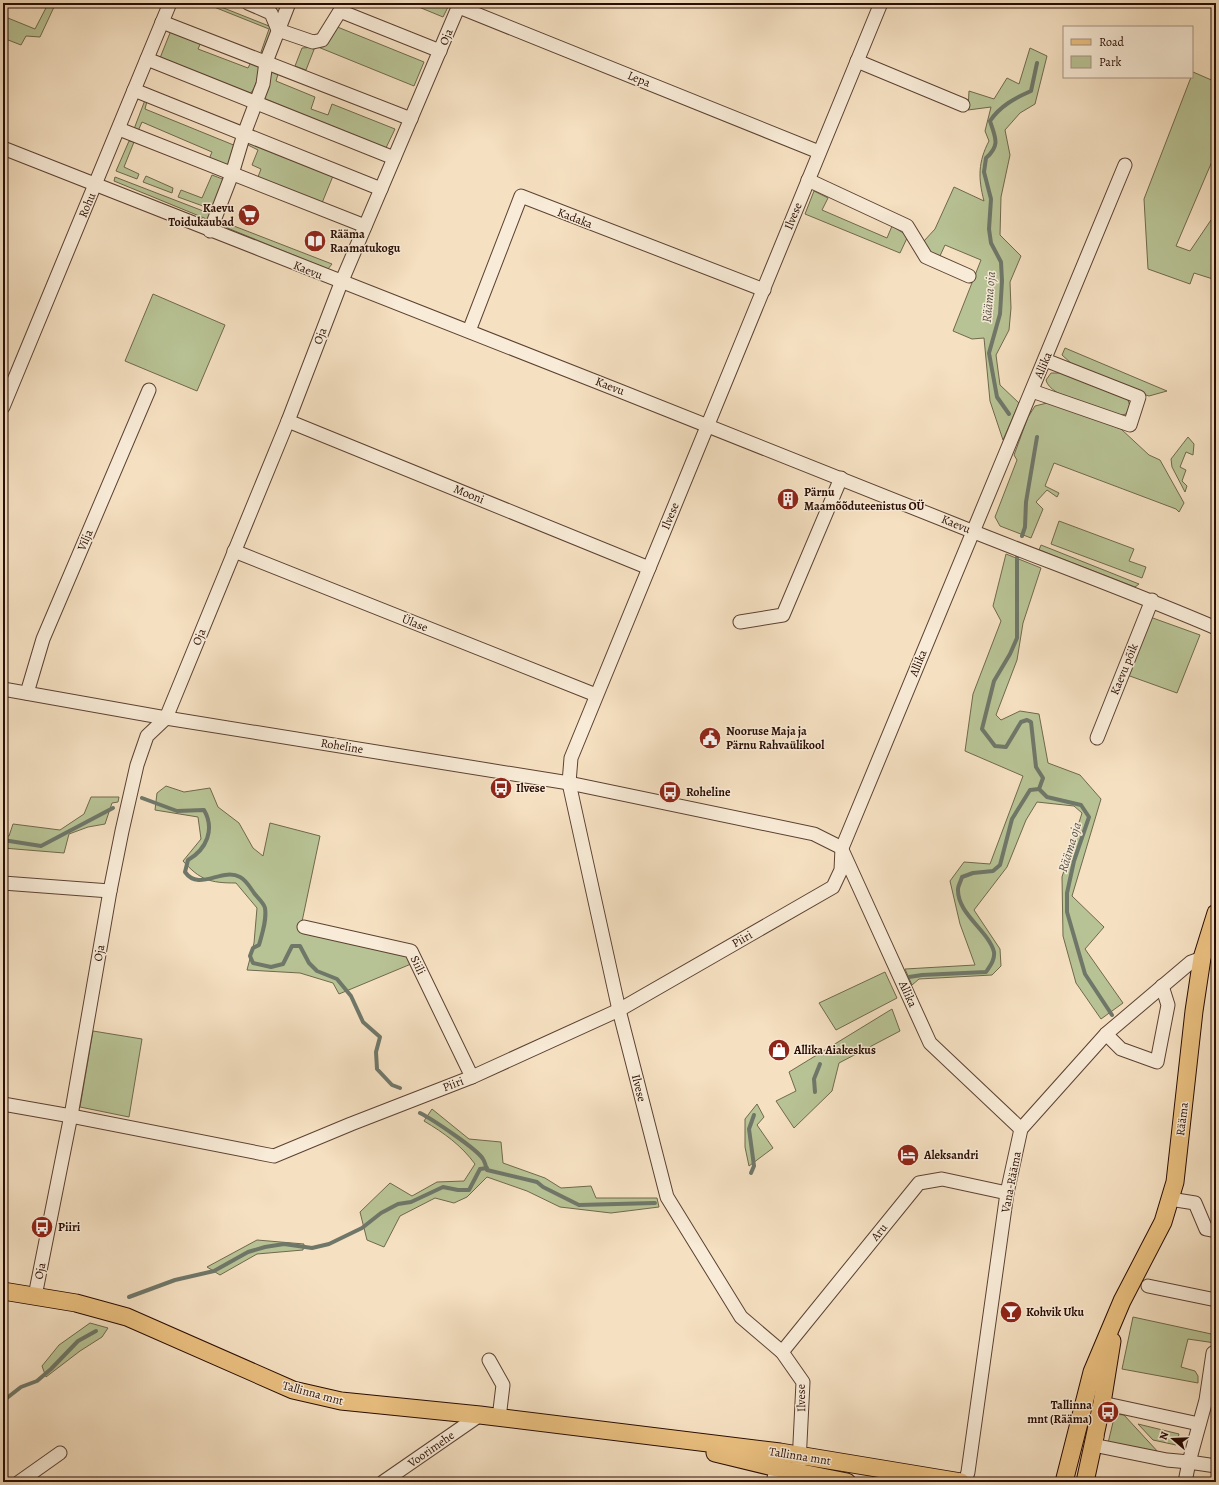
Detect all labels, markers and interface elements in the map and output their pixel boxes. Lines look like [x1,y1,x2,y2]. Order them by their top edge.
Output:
street label: Oja [435,26,457,48]
legend [1063,26,1193,78]
text: Road [1099,34,1125,50]
text: Park [1099,54,1122,70]
street label: Lepa [625,67,653,91]
street label: Rohu [75,190,100,220]
place label: Kaevu Toidukaubad [168,200,235,230]
street label: Ilvese [780,200,806,232]
supermarket icon: Kaevu Toidukaubad [236,202,262,228]
street label: Kadaka [555,204,595,232]
place label: Rääma Raamatukogu [330,226,401,256]
library icon: Rääma Raamatukogu [302,228,328,254]
street label: Kaevu [291,257,325,283]
water label: Rääma oja [978,271,999,323]
street label: Oja [310,325,331,347]
street label: Allika [1030,349,1056,382]
street label: Kaevu [593,373,627,399]
street label: Mooni [451,481,487,507]
place label: Pärnu Maamõõduteenistus OÜ [804,484,925,514]
building icon: Pärnu Maamõõduteenistus OÜ [775,486,801,512]
street label: Ilvese [657,500,683,532]
street label: Kaevu [939,511,973,537]
street label: Vilja [73,526,97,554]
street label: Ülase [400,611,430,635]
street label: Oja [188,626,210,648]
street label: Kaevu põik [1106,641,1142,697]
street label: Allika [905,647,931,680]
place label: Nooruse Maja ja Pärnu Rahvaülikool [726,723,825,753]
public building icon: Nooruse Maja ja Pärnu Rahvaülikool [697,725,723,751]
street label: Roheline [320,735,364,757]
bus stop icon: Ilvese [488,775,514,801]
bus stop icon: Roheline [657,779,683,805]
place label: Ilvese [516,780,546,796]
place label: Roheline [686,784,731,800]
water label: Rääma oja [1054,820,1085,874]
street label: Piiri [729,927,755,951]
street label: Oja [90,943,108,963]
street label: Siili [407,953,429,977]
street label: Allika [895,977,921,1010]
shop icon: Allika Aiakeskus [766,1037,792,1063]
place label: Allika Aiakeskus [793,1042,876,1058]
street label: Ilvese [628,1072,650,1104]
street label: Piiri [440,1073,466,1095]
street label: Rääma [1172,1101,1192,1137]
hotel icon: Aleksandri [895,1142,921,1168]
place label: Aleksandri [923,1147,979,1163]
street label: Vana-Rääma [997,1150,1025,1215]
bus stop icon: Piiri [29,1214,55,1240]
place label: Piiri [58,1219,81,1235]
street label: Aru [867,1220,891,1245]
street label: Oja [31,1261,50,1281]
bar icon: Kohvik Uku [998,1299,1024,1325]
place label: Kohvik Uku [1026,1304,1084,1320]
street label: Tallinna mnt [281,1377,345,1409]
street label: Ilvese [793,1384,809,1412]
place label: Tallinna mnt (Rääma) [1027,1397,1092,1427]
bus stop icon: Tallinna mnt (Rääma) [1095,1399,1121,1425]
north arrow [1153,1419,1193,1459]
street label: Voorimehe [404,1427,458,1471]
text: N [1156,1430,1172,1442]
street label: Tallinna mnt [768,1443,832,1469]

